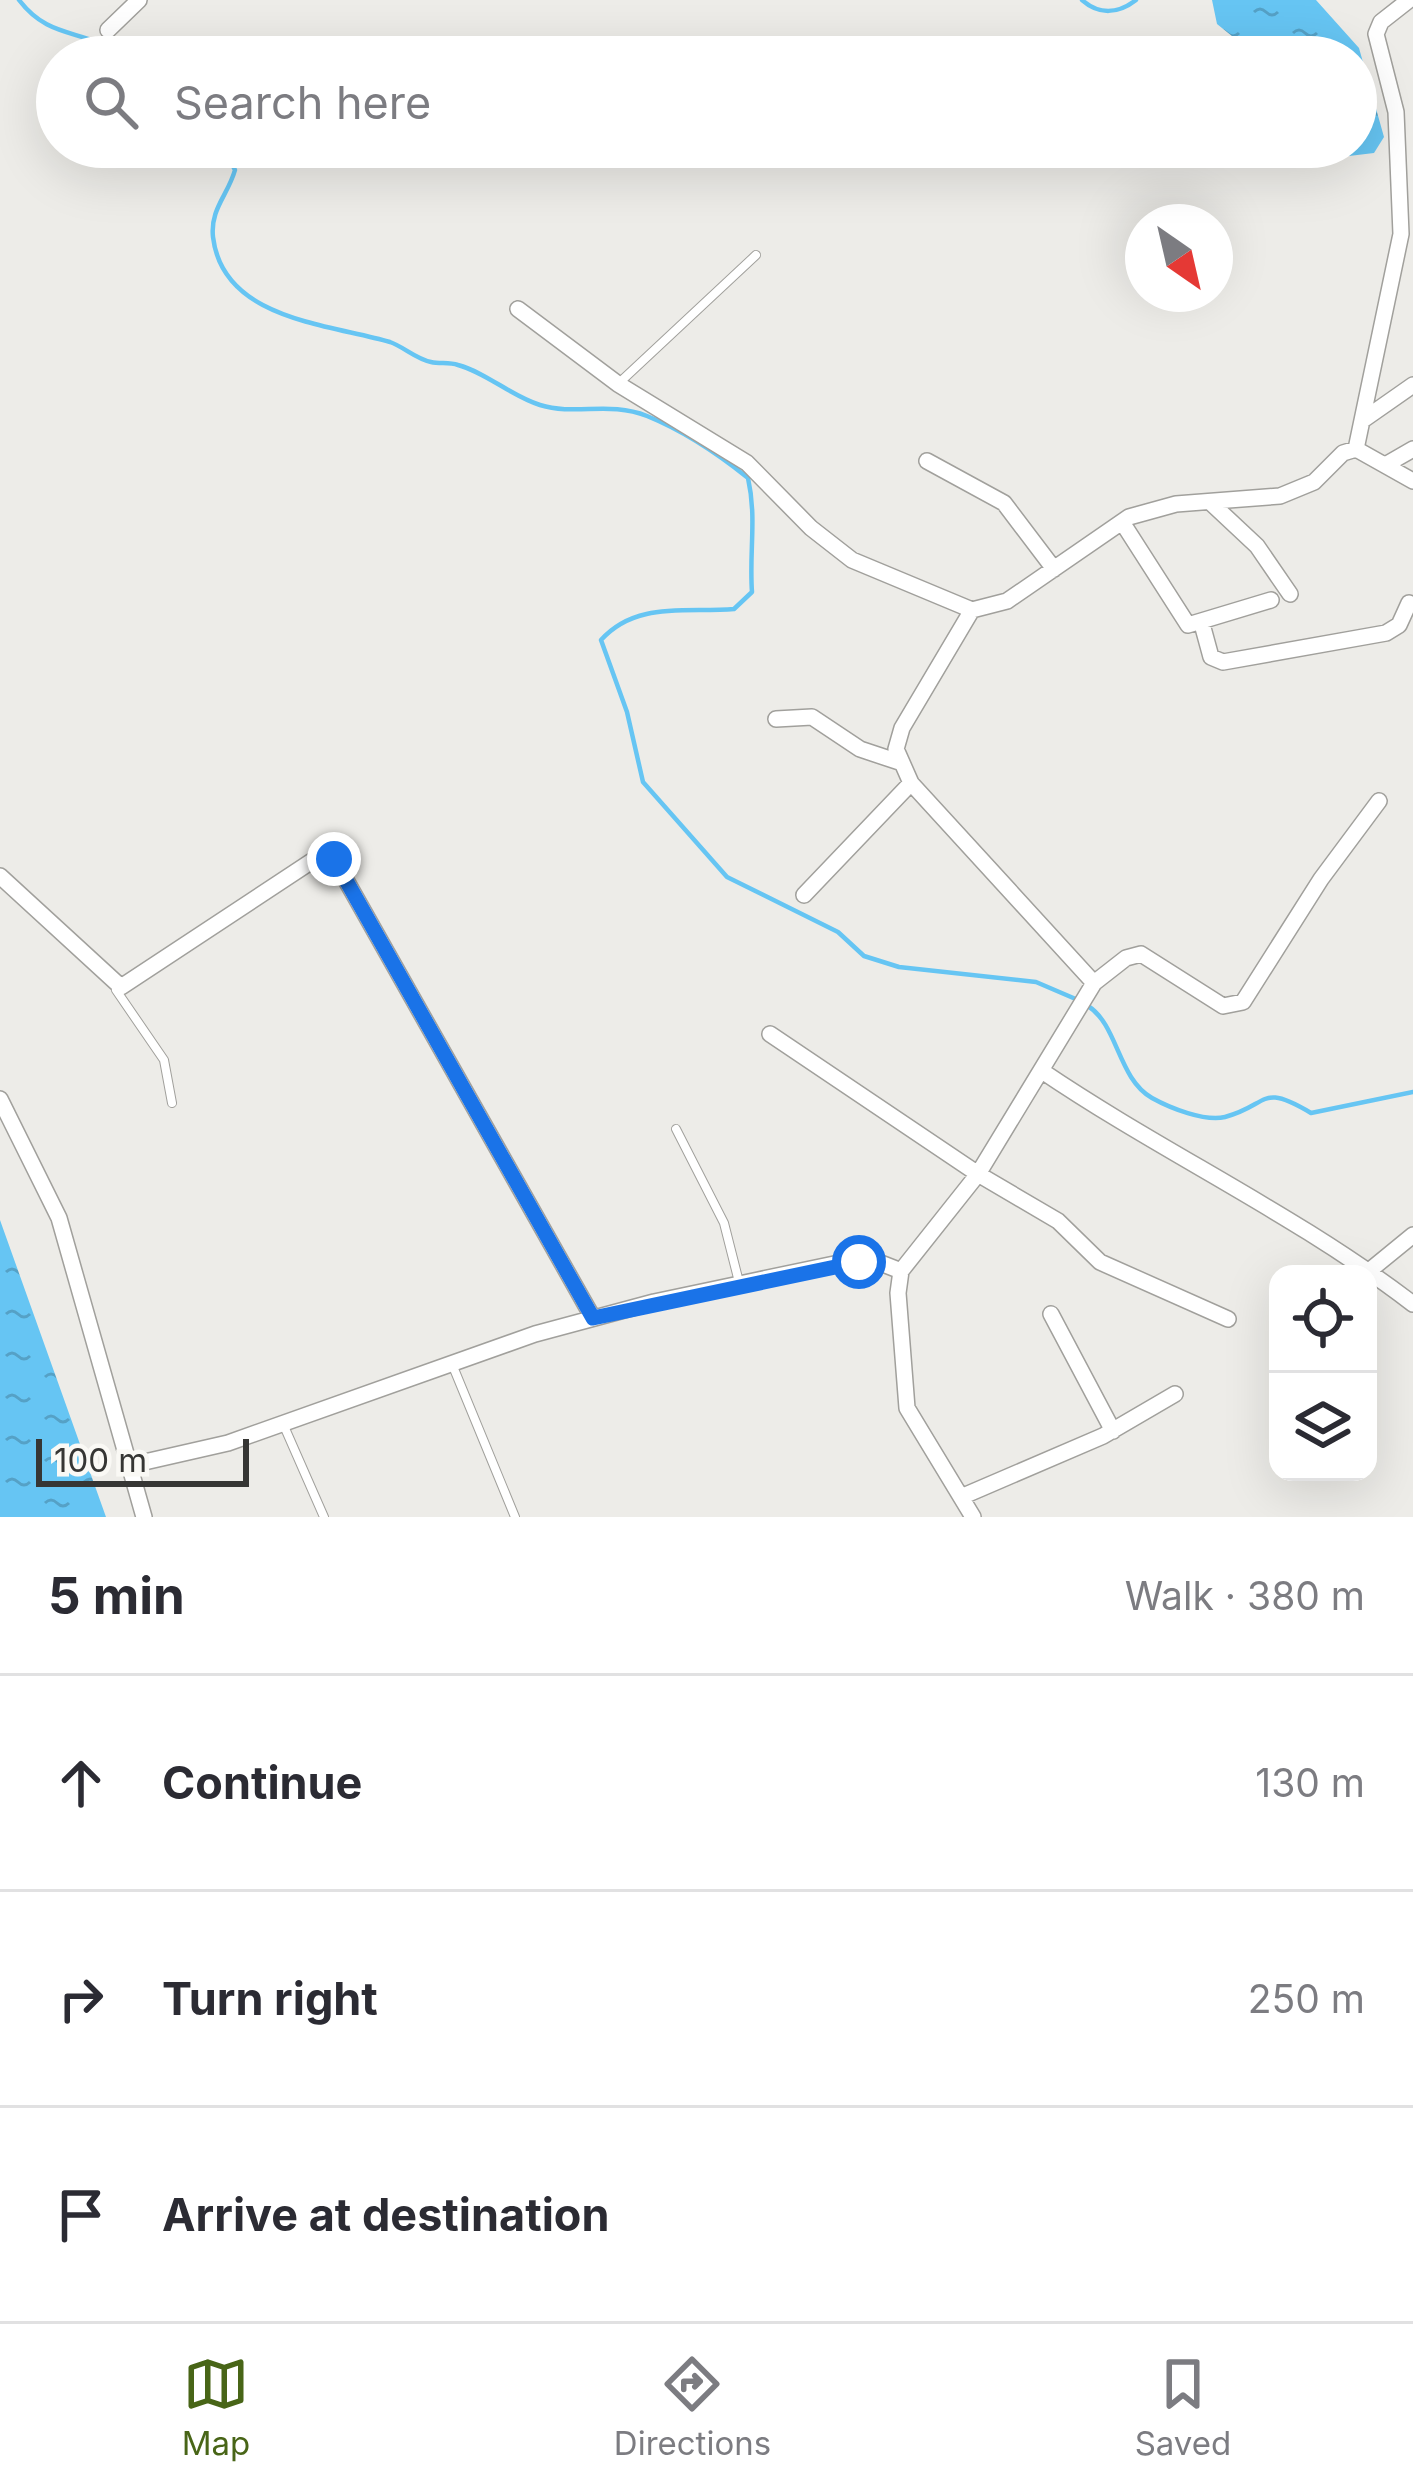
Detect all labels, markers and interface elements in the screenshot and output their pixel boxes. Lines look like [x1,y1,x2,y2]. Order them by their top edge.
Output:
search box [36,36,1377,168]
icon: search [78,69,144,135]
text: Search here [174,75,431,130]
north arrow [1125,204,1233,312]
route end [307,832,361,886]
route start [832,1235,886,1289]
map controls [1269,1265,1377,1481]
button: locate [1269,1265,1377,1373]
button: layers [1269,1373,1377,1481]
scale bar [36,1433,249,1486]
text: 100 m [54,1440,147,1480]
text: 5 min [48,1565,185,1626]
text: Walk · 380 m [1125,1572,1365,1619]
icon: ahead [48,1750,114,1816]
text: Continue [162,1755,362,1810]
text: 130 m [1255,1759,1365,1806]
icon: right [48,1966,114,2032]
text: Turn right [162,1971,378,2026]
text: 250 m [1248,1975,1365,2022]
icon: arrive [48,2182,114,2248]
text: Arrive at destination [162,2187,609,2242]
tab: Map [182,2351,250,2463]
tab: Directions [614,2351,771,2463]
tab: Saved [1135,2351,1231,2463]

